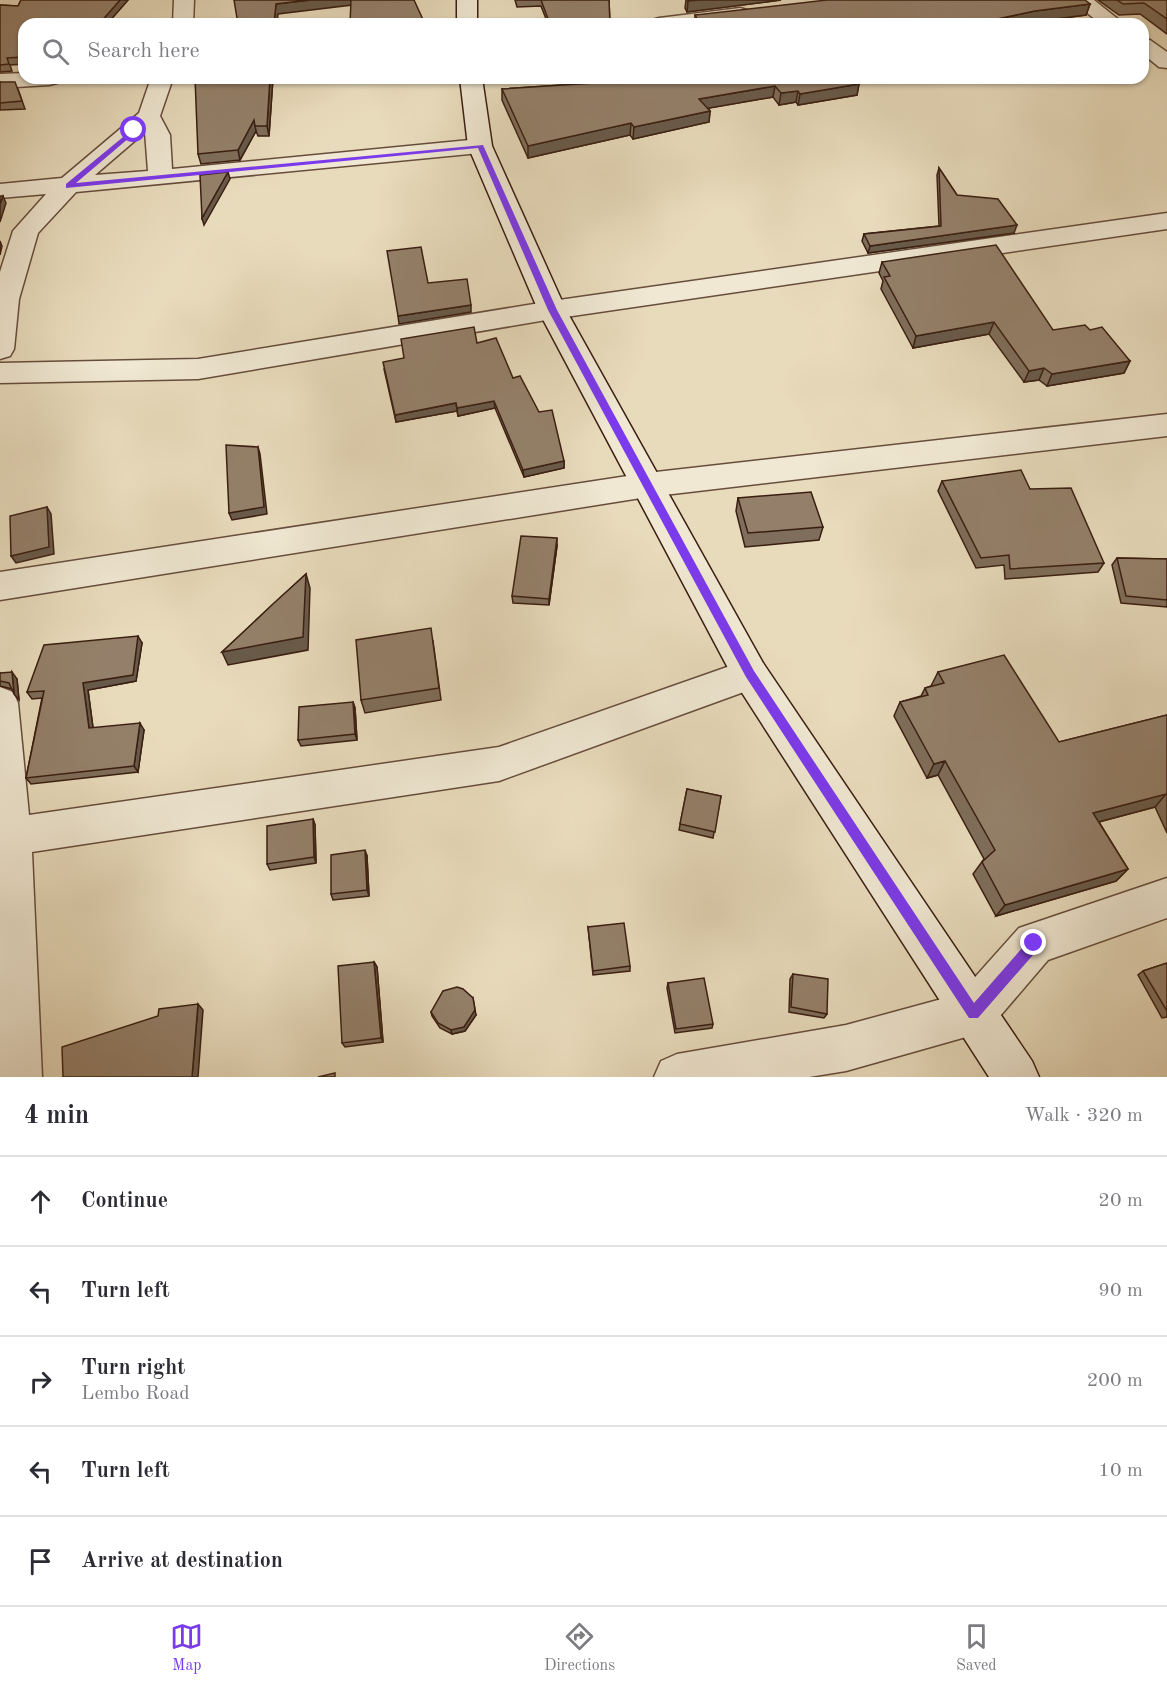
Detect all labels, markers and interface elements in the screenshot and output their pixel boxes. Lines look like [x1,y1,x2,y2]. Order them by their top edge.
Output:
search box [18,18,1149,84]
icon: search [39,35,72,68]
text: Search here [87,40,200,62]
route start [120,116,146,142]
route end [1020,929,1046,955]
text: 4 min [24,1103,89,1129]
text: Walk · 320 m [1024,1106,1143,1126]
icon: ahead [24,1185,57,1218]
text: Continue [81,1190,168,1212]
text: 20 m [1098,1191,1143,1211]
icon: left [24,1275,57,1308]
text: Turn left [81,1280,170,1302]
text: 90 m [1098,1281,1143,1301]
text: Turn right [81,1357,185,1379]
icon: right [24,1365,57,1398]
text: 200 m [1087,1371,1143,1391]
text: Lembo Road [81,1384,190,1404]
icon: left [24,1455,57,1488]
text: Turn left [81,1460,170,1482]
text: 10 m [1098,1461,1143,1481]
icon: arrive [24,1545,57,1578]
text: Arrive at destination [81,1550,283,1572]
tab: Map [170,1620,203,1676]
tab: Directions [544,1620,615,1676]
tab: Saved [956,1620,997,1676]

